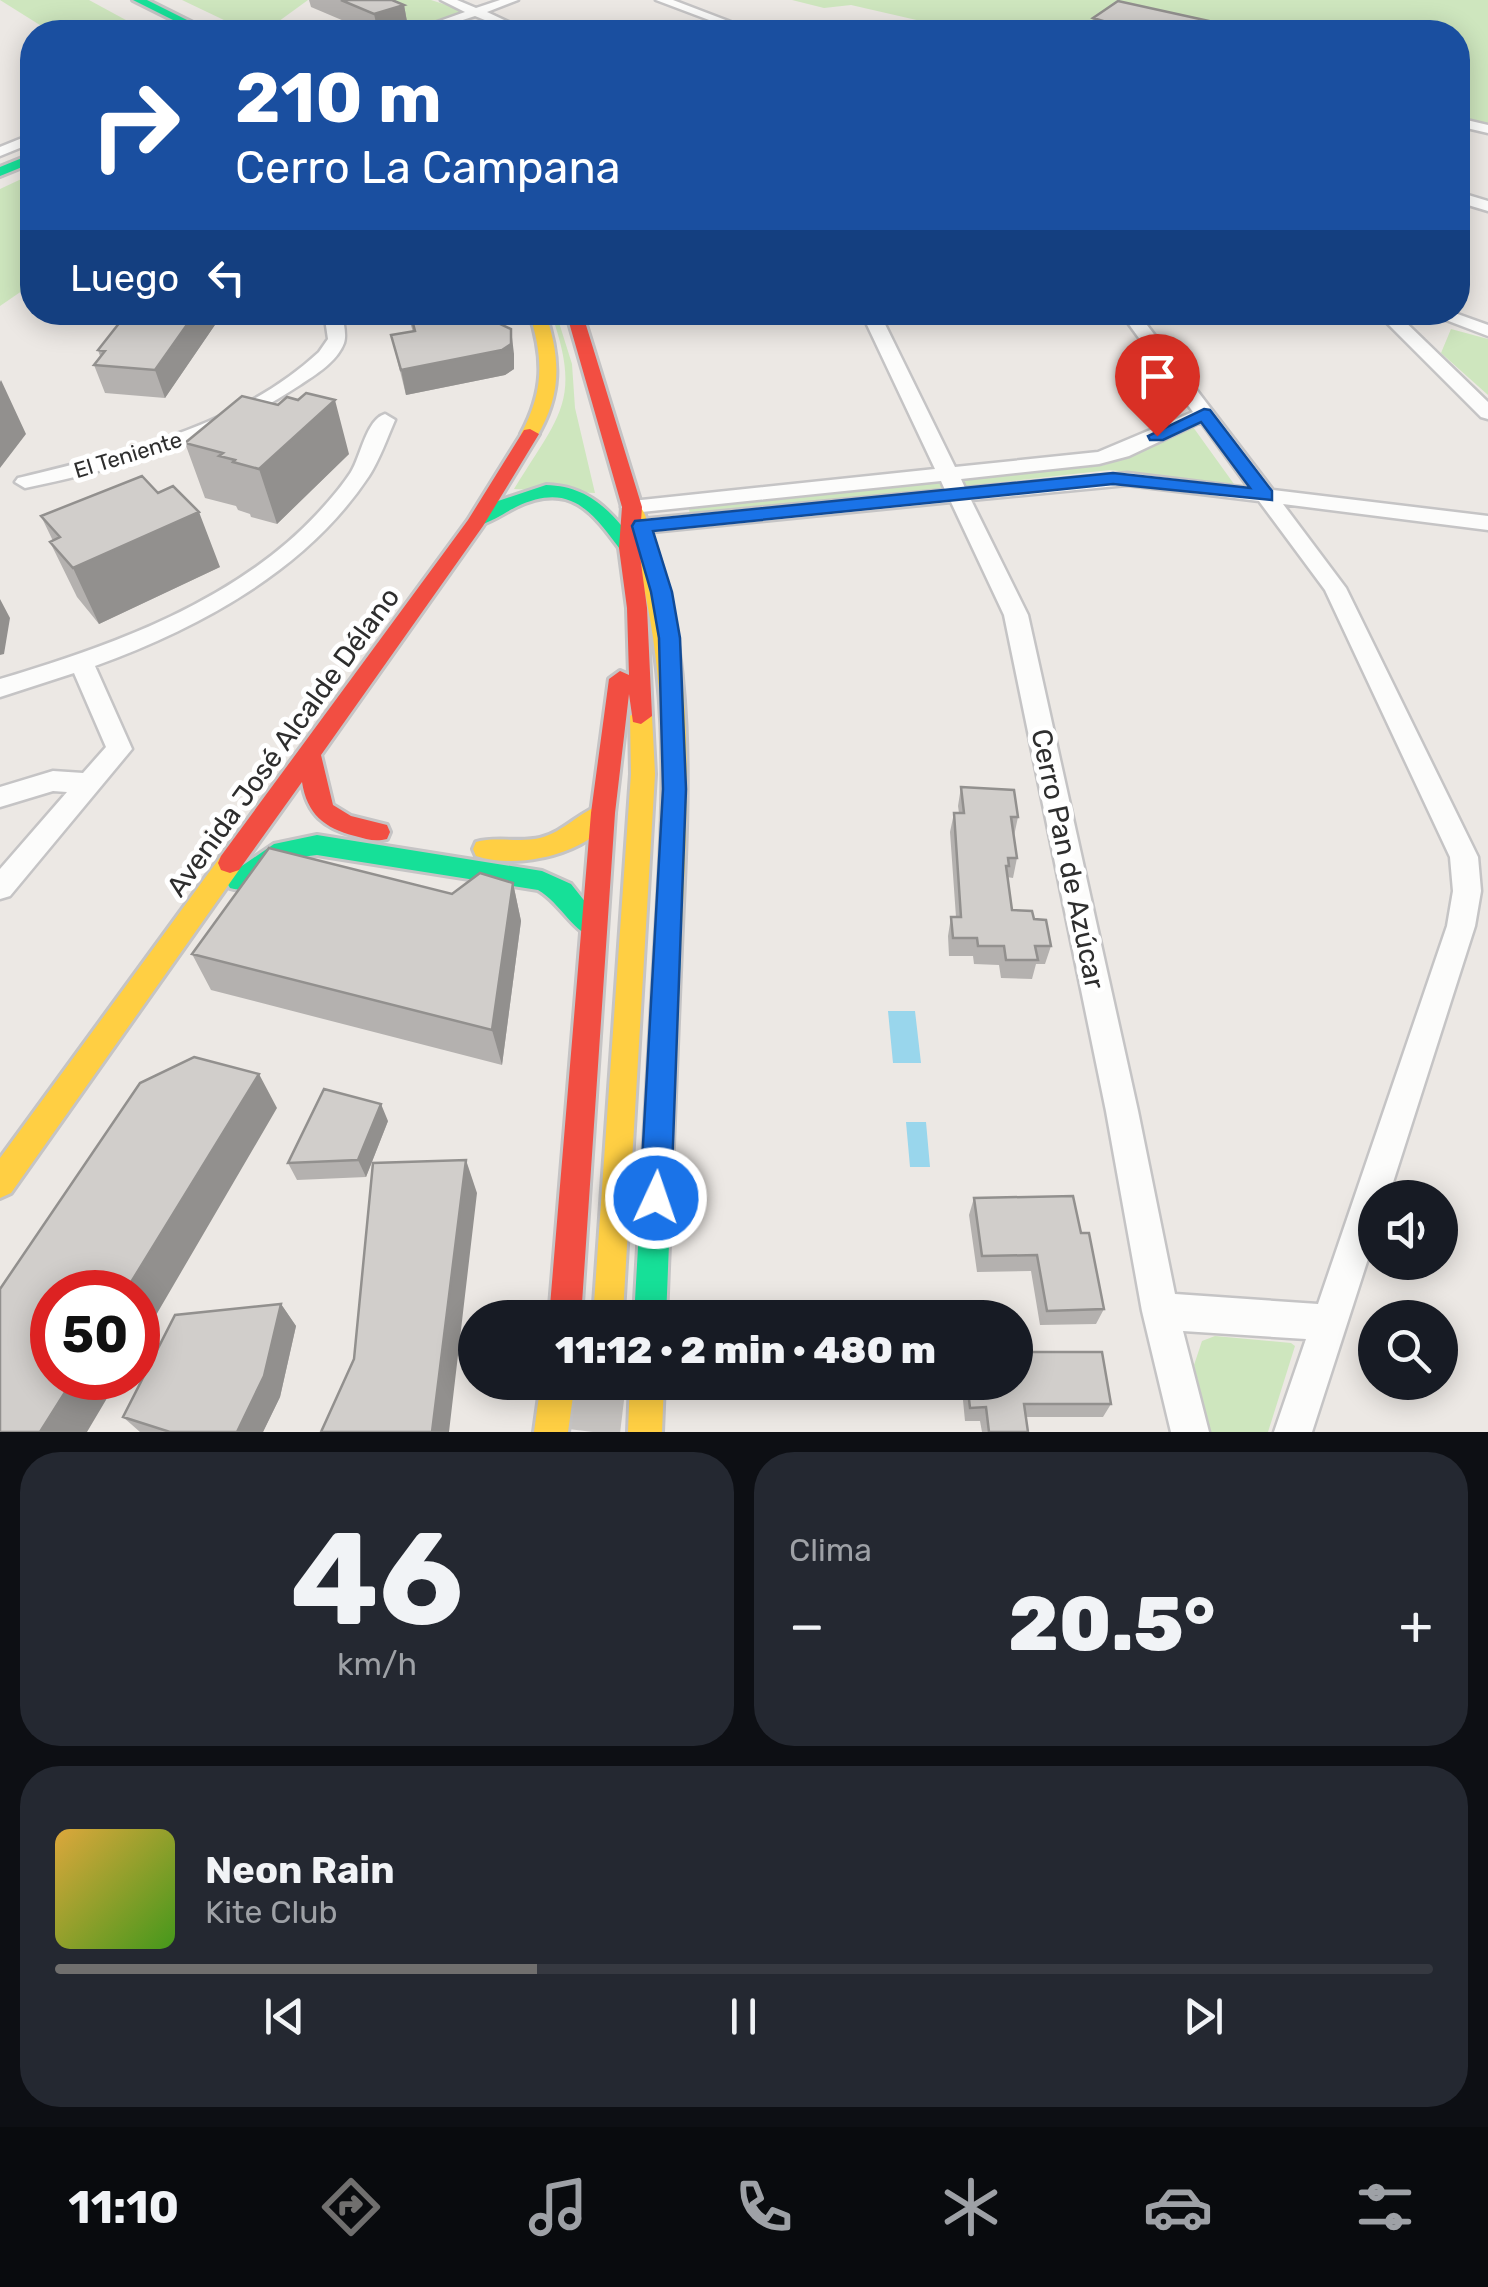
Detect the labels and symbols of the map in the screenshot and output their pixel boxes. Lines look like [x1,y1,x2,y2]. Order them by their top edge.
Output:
pin [1115,334,1200,437]
street label: El Teniente [71,426,185,484]
street label: Avenida José Alcalde Délano [160,581,406,903]
street label: Cerro Pan de Azúcar [1024,726,1112,992]
position arrow [604,1146,708,1250]
speed limit sign: 50 [30,1270,160,1400]

